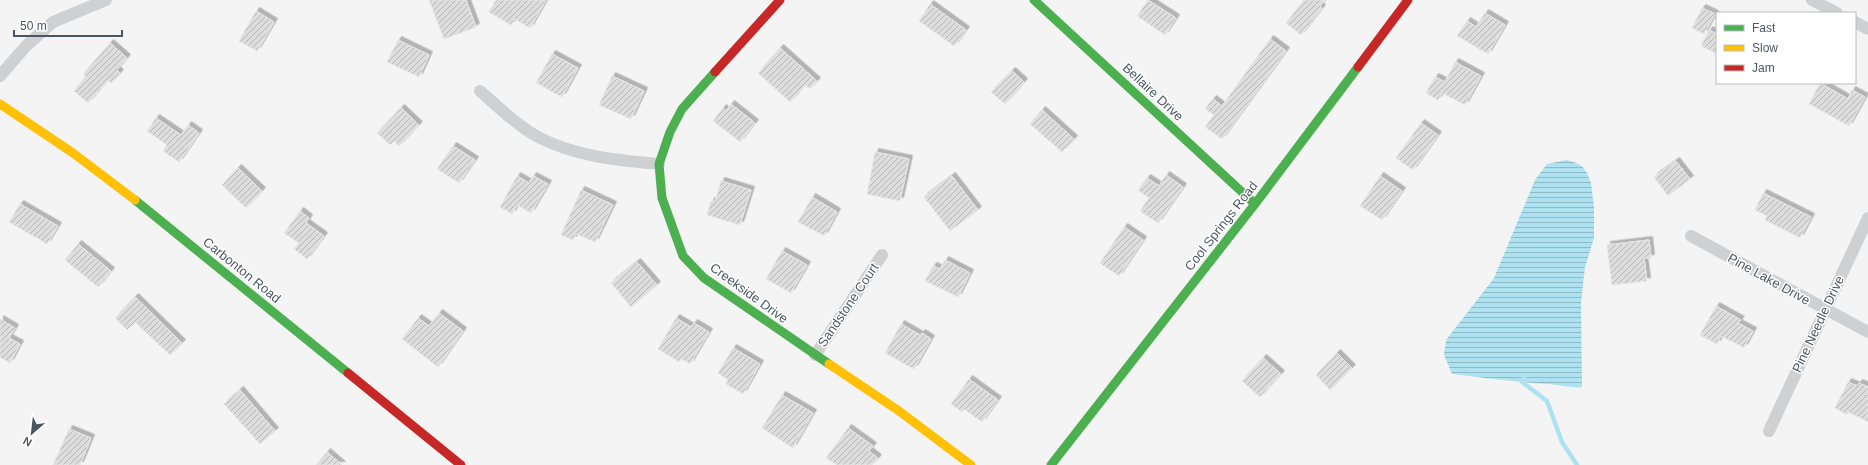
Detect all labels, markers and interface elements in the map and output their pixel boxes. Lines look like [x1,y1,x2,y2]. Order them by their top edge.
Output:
scale bar [14,12,122,38]
legend [1716,12,1856,84]
text: 50 m [20,19,47,33]
text: Fast [1752,21,1776,35]
text: Slow [1752,41,1778,55]
street label: Bellaire Drive [1120,60,1186,124]
text: Jam [1752,61,1775,75]
street label: Cool Springs Road [1181,178,1261,274]
street label: Carbonton Road [200,234,284,306]
street label: Pine Lake Drive [1725,250,1813,308]
street label: Creekside Drive [707,260,791,326]
street label: Sandstone Court [814,260,882,350]
street label: Pine Needle Drive [1789,273,1847,375]
north arrow [12,413,52,453]
text: N [21,435,34,449]

